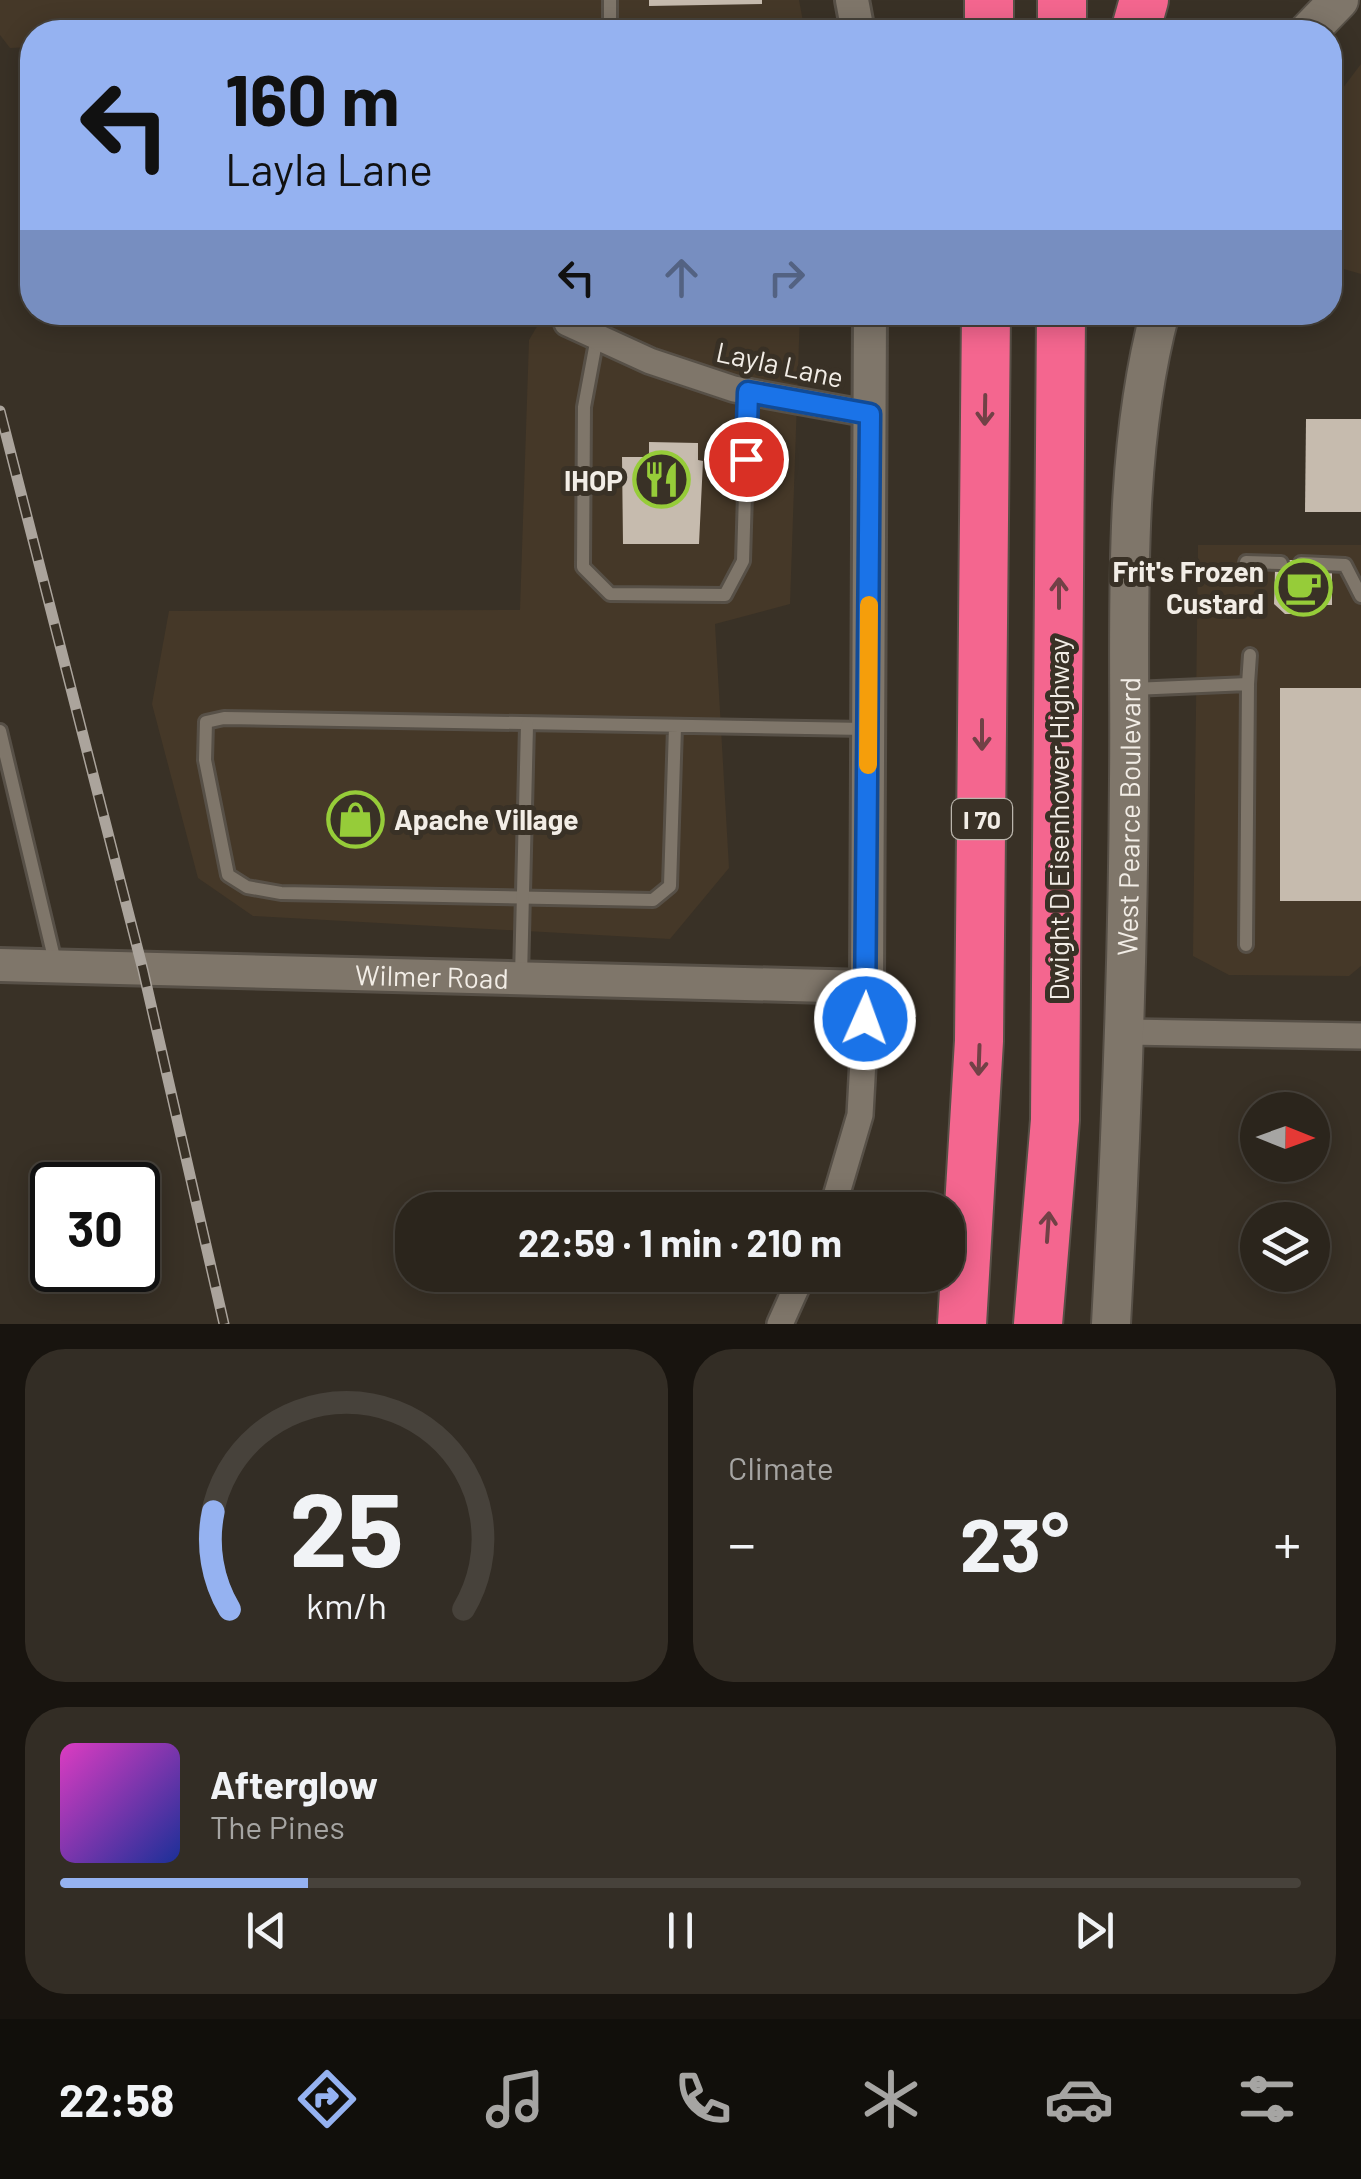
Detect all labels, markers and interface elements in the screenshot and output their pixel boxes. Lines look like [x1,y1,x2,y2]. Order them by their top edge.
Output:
text: 160 m [225,56,400,140]
icon: left [60,60,190,190]
text: Layla Lane [225,141,433,195]
icon: left [549,250,604,305]
icon: ahead [654,250,709,305]
icon: right [759,250,814,305]
street label: Layla Lane [713,334,847,394]
one-way arrow [976,392,994,425]
pin [704,417,789,502]
icon: arrive [719,432,774,487]
restaurant icon: IHOP [632,450,692,510]
place label: IHOP [564,463,623,497]
place label: Frit's Frozen Custard [1113,554,1264,620]
cafe icon: Frit's Frozen Custard [1273,557,1333,617]
one-way arrow [1050,577,1068,610]
street label: Dwight D Eisenhower Highway [1041,637,1075,1000]
street label: West Pearce Boulevard [1109,677,1146,956]
one-way arrow [972,718,992,750]
shop icon: Apache Village [325,789,385,849]
road number: I 70 [952,799,1012,839]
place label: Apache Village [394,802,579,836]
street label: Wilmer Road [355,957,509,995]
position arrow [813,967,917,1071]
one-way arrow [969,1043,988,1075]
north arrow [1240,1092,1330,1182]
map controls [1240,1092,1330,1292]
speed limit sign: 30 [30,1162,160,1292]
button: layers [1240,1202,1330,1292]
one-way arrow [1038,1211,1057,1244]
text: 22:59 · 1 min · 210 m [518,1219,842,1265]
text: Climate [728,1448,834,1486]
text: 25 [289,1463,404,1588]
text: 23° [960,1497,1069,1587]
text: − [728,1509,756,1575]
text: + [1273,1509,1301,1575]
text: km/h [306,1583,387,1626]
text: Afterglow [210,1761,378,1807]
text: The Pines [210,1807,345,1845]
icon: previous [239,1903,294,1958]
icon: pause [653,1903,708,1958]
icon: next [1067,1903,1122,1958]
icon: directions [292,2064,362,2134]
icon: music [480,2064,550,2134]
icon: phone [668,2064,738,2134]
icon: climate [856,2064,926,2134]
icon: car [1044,2064,1114,2134]
icon: filters [1232,2064,1302,2134]
text: 22:58 [59,2072,174,2126]

